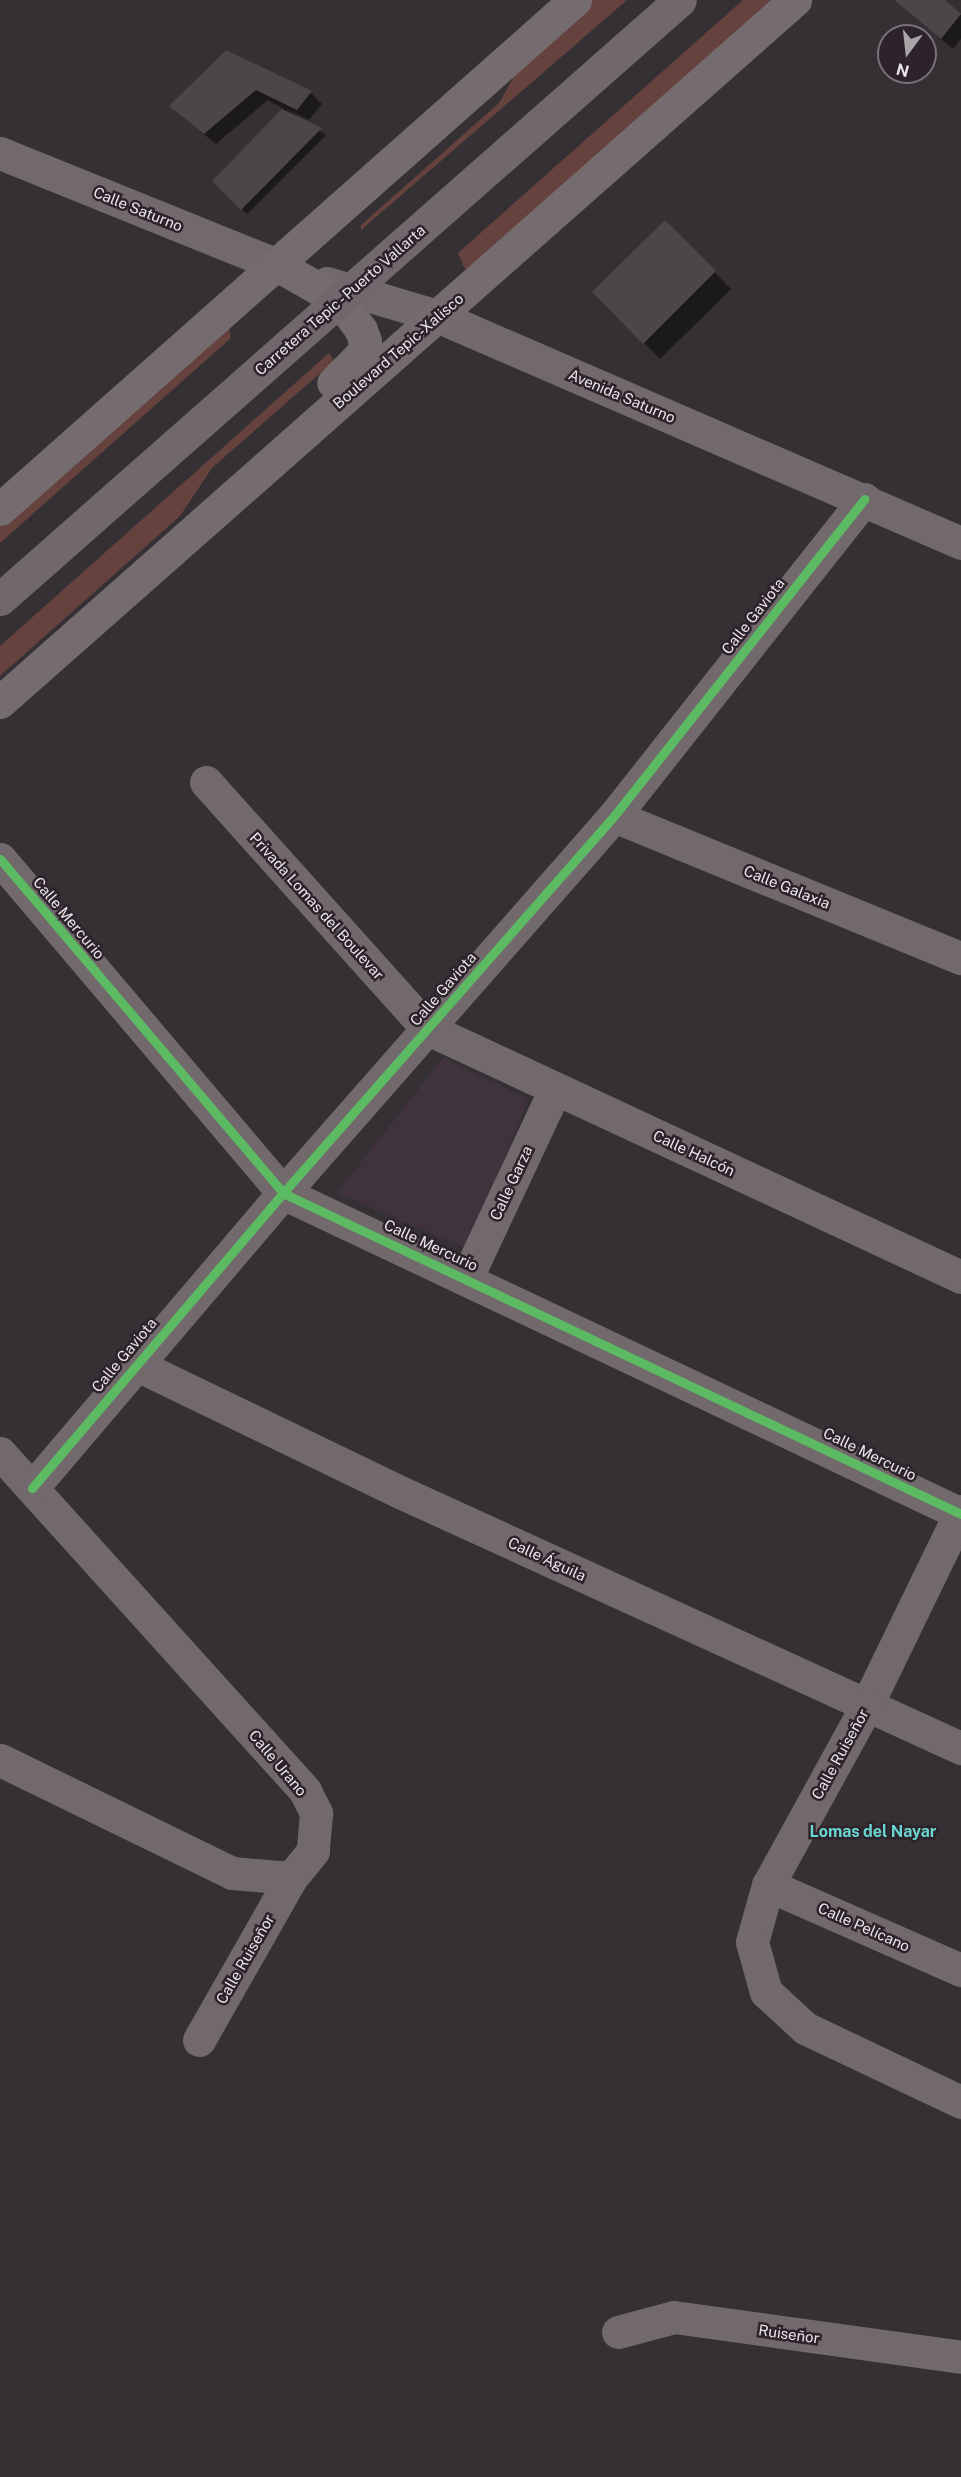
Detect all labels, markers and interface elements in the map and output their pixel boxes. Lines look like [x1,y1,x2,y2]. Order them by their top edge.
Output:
north arrow [877,24,937,84]
text: N [894,59,911,81]
street label: Calle Saturno [91,183,185,235]
street label: Carretera Tepic - Puerto Vallarta [249,219,431,381]
street label: Boulevard Tepic-Xalisco [329,289,467,413]
street label: Avenida Saturno [566,365,678,427]
street label: Calle Gaviota [718,574,788,658]
street label: Privada Lomas del Boulevar [246,829,388,983]
street label: Calle Galaxia [741,862,833,912]
street label: Calle Mercurio [29,873,109,963]
street label: Calle Gaviota [406,948,480,1030]
street label: Calle Halcón [650,1126,738,1180]
street label: Calle Garza [486,1143,536,1223]
street label: Calle Mercurio [381,1215,481,1275]
street label: Calle Gaviota [88,1314,160,1396]
street label: Calle Mercurio [820,1424,920,1484]
street label: Calle Águila [505,1533,589,1585]
street label: Calle Ruiseñor [808,1706,872,1802]
street label: Calle Urano [245,1726,311,1800]
district label: Lomas del Nayar [809,1822,937,1842]
street label: Calle Pelícano [815,1899,913,1955]
street label: Calle Ruiseñor [212,1911,278,2007]
street label: Ruiseñor [757,2321,821,2347]

